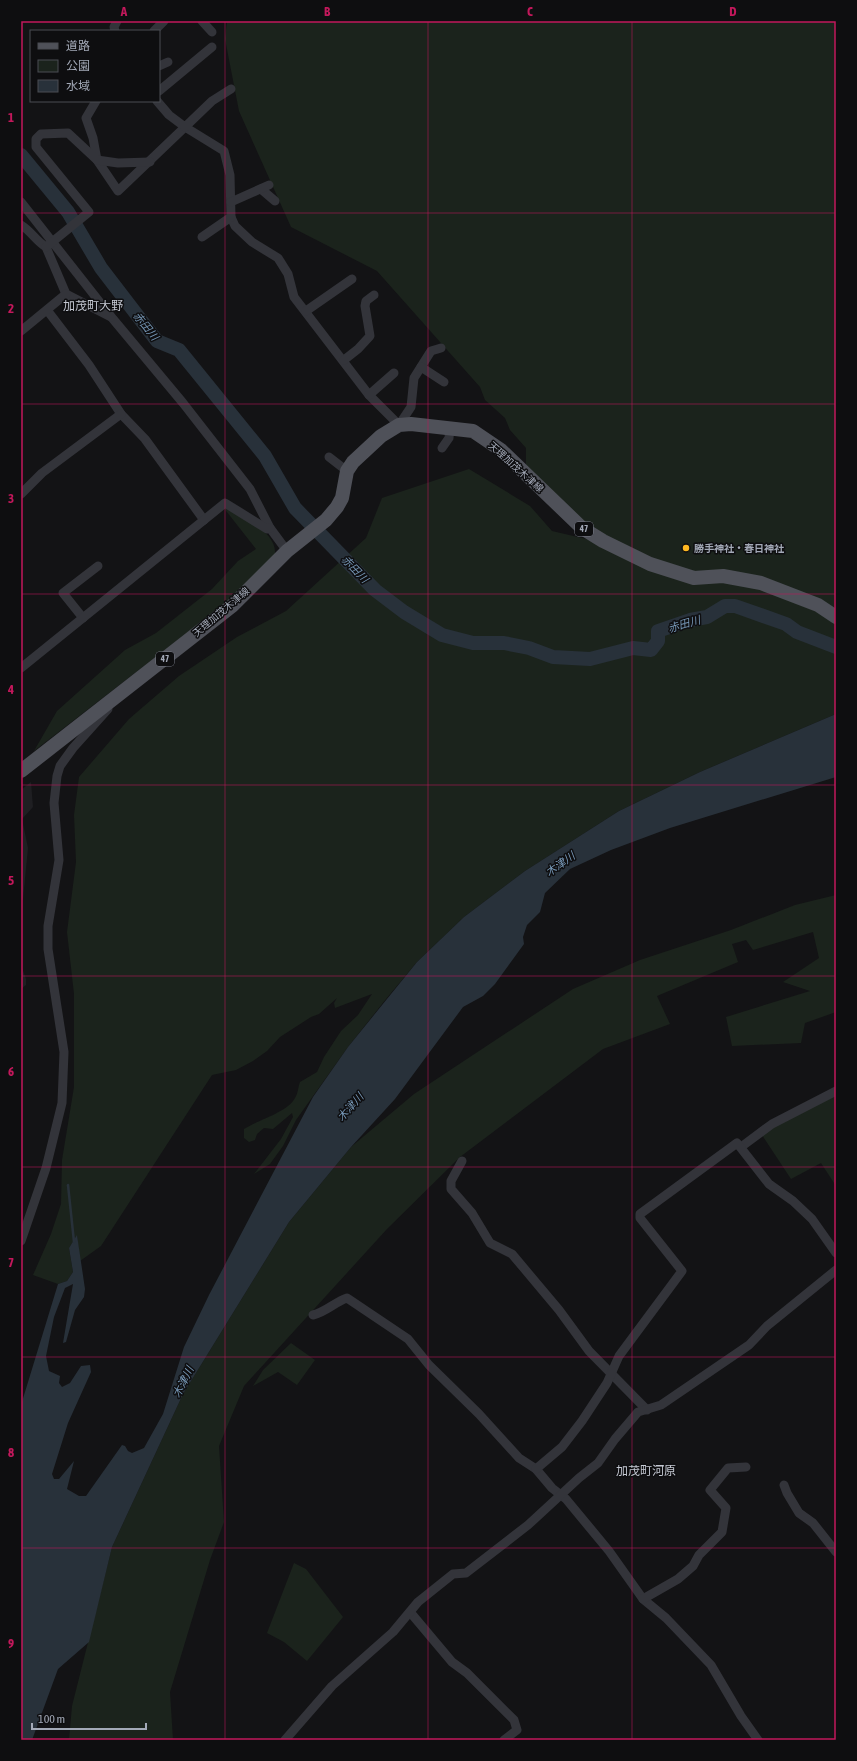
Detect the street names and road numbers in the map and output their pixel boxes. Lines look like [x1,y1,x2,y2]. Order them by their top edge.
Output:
street label: 天理加茂木津線 [486,439,546,495]
road number: 47 [575,522,593,536]
street label: 天理加茂木津線 [191,585,251,639]
road number: 47 [156,652,174,666]

